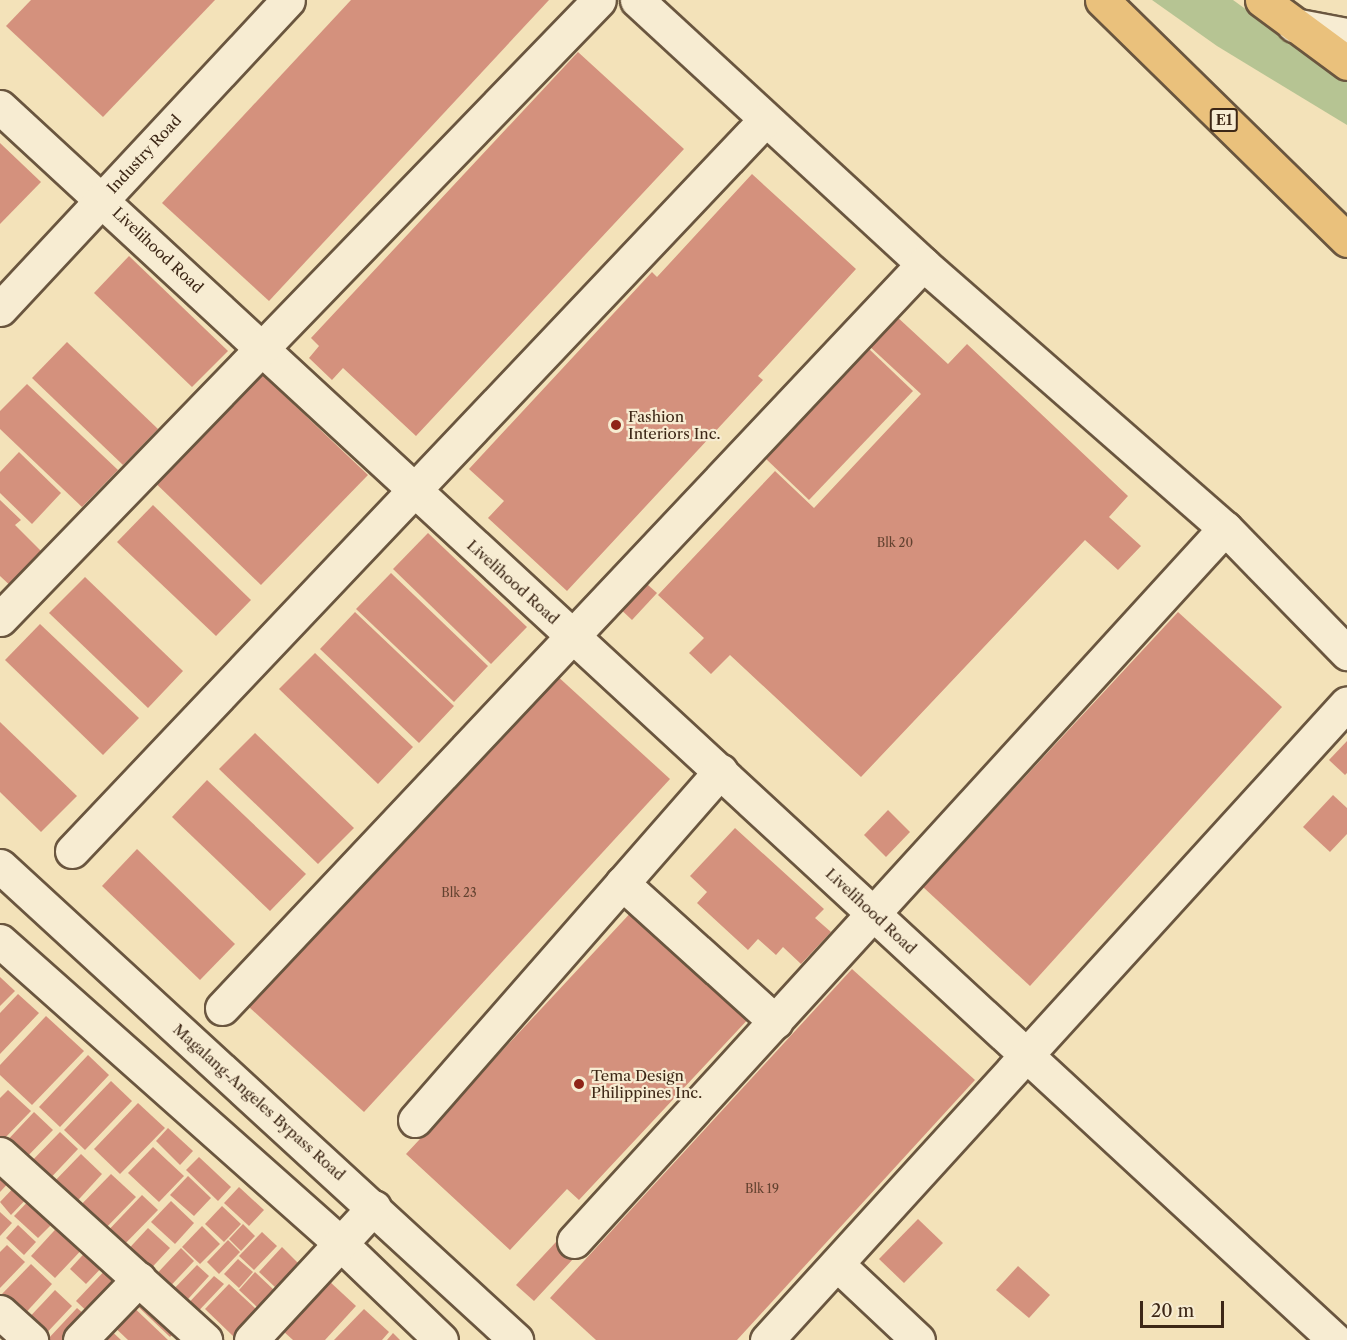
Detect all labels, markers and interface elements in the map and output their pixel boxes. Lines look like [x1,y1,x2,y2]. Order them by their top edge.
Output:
road number: E1 [1209,109,1239,131]
street label: Industry Road [103,111,185,197]
street label: Livelihood Road [109,203,207,297]
place label: Fashion Interiors Inc. [628,407,720,442]
marker: Fashion Interiors Inc. [609,418,623,432]
street label: Livelihood Road [463,536,563,628]
house number: Blk 20 [877,536,913,550]
street label: Livelihood Road [822,864,920,958]
house number: Blk 23 [441,886,477,900]
street label: Magalang-Angeles Bypass Road [169,1020,349,1184]
place label: Tema Design Philippines Inc. [591,1066,702,1101]
marker: Tema Design Philippines Inc. [572,1077,586,1091]
house number: Blk 19 [745,1182,779,1196]
scale bar [1143,1289,1227,1327]
text: 20 m [1151,1300,1194,1322]

